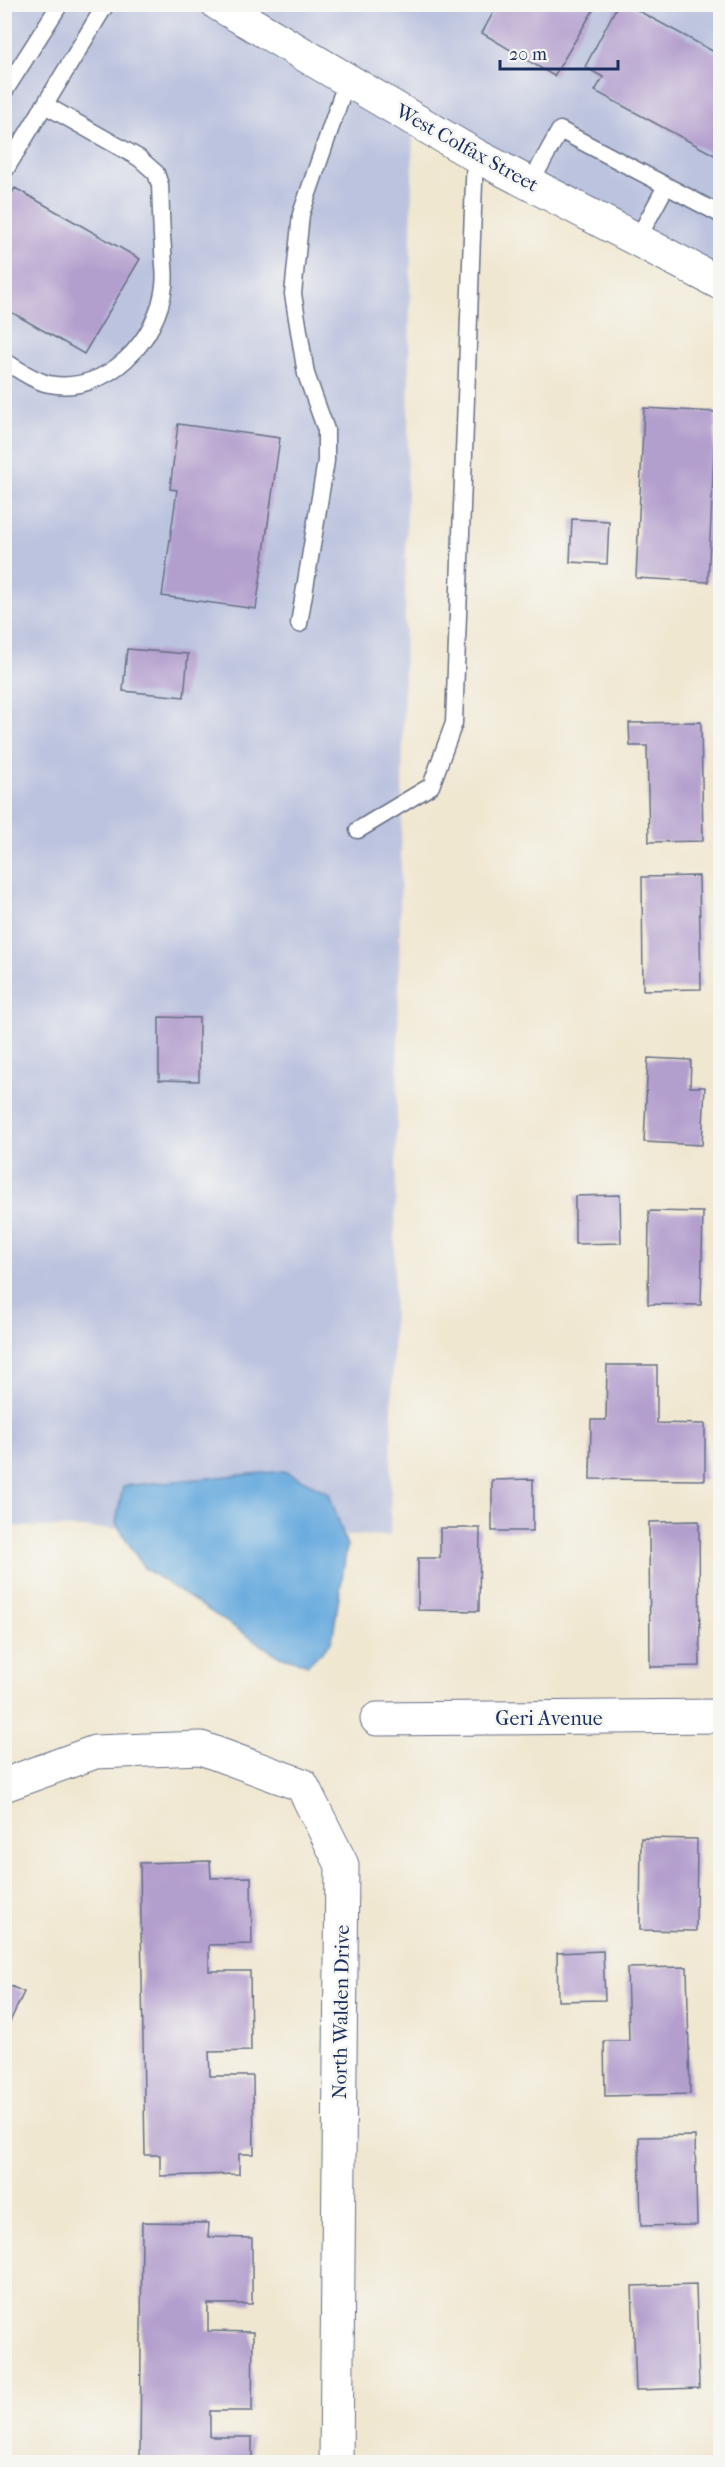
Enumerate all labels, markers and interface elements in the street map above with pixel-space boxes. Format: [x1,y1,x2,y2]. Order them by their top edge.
scale bar [500,33,618,71]
text: 20 m [509,44,547,65]
street label: West Colfax Street [391,99,542,197]
street label: Geri Avenue [495,1707,603,1730]
street label: North Walden Drive [328,1924,354,2099]

